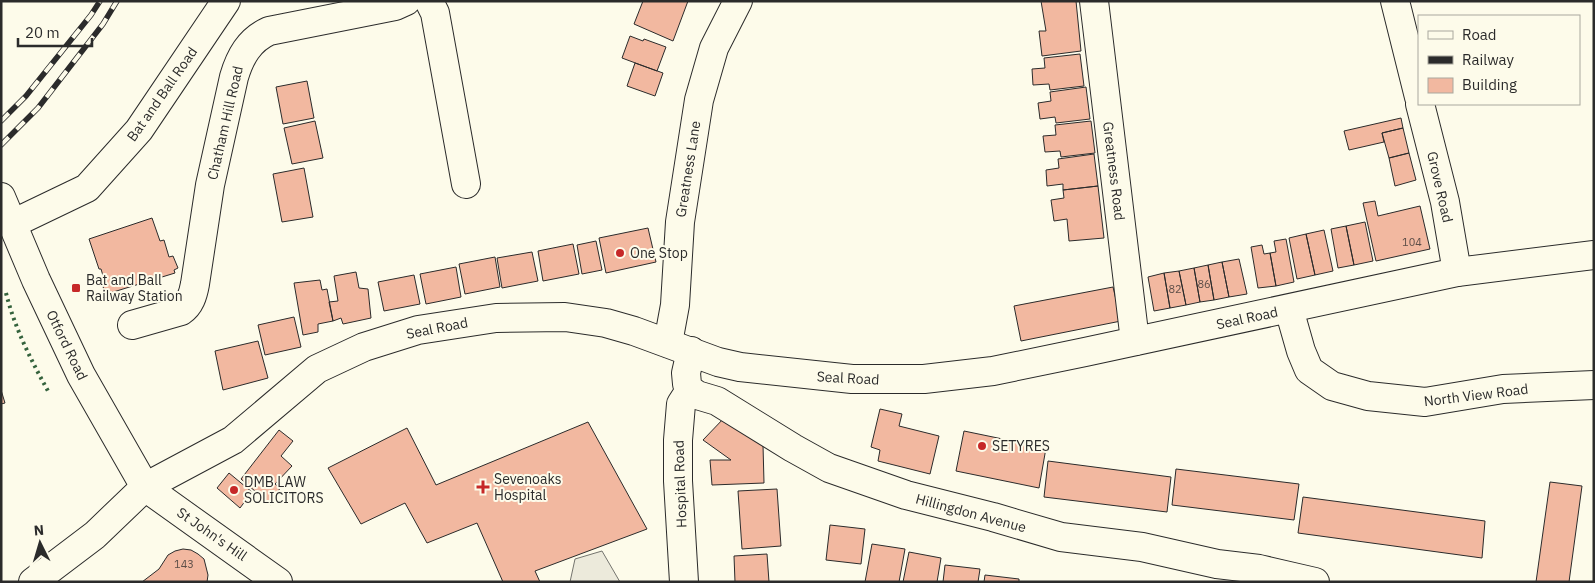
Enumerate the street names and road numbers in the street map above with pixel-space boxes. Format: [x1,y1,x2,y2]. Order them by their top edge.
street label: Bat and Ball Road [123,43,201,145]
street label: Chatham Hill Road [203,64,247,182]
street label: Greatness Lane [671,119,705,219]
street label: Greatness Road [1099,120,1129,222]
street label: Grove Road [1423,150,1457,224]
street label: Seal Road [1215,303,1279,333]
street label: Otford Road [42,307,92,383]
street label: Seal Road [405,313,469,343]
street label: Seal Road [816,367,880,389]
street label: North View Road [1423,380,1529,410]
street label: Hospital Road [669,440,691,528]
street label: Hillingdon Avenue [914,490,1029,536]
street label: St John's Hill [173,503,251,565]

